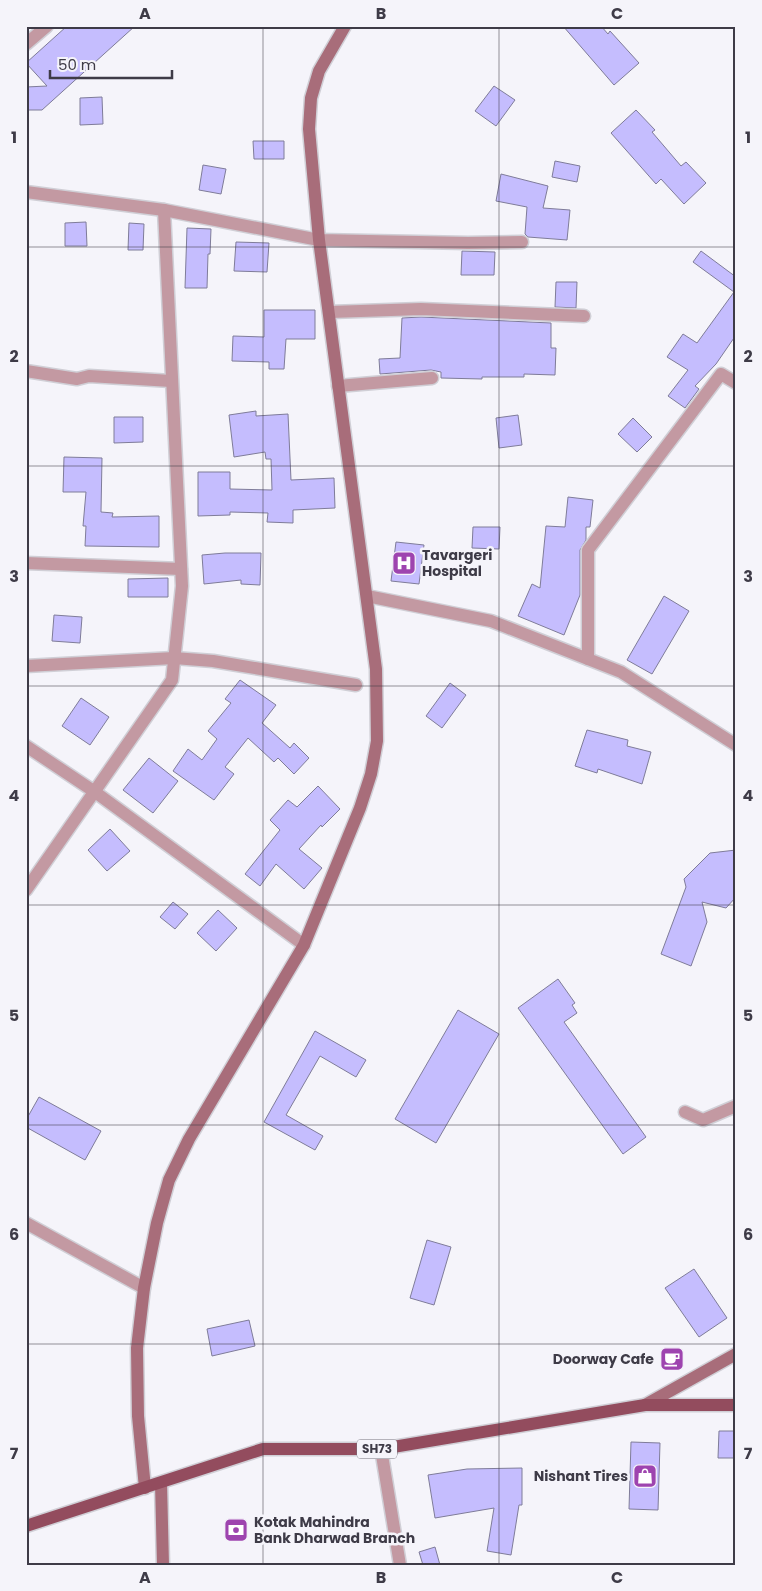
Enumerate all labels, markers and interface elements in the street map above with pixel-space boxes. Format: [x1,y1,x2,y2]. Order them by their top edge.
text: A [139,2,151,25]
text: B [376,2,386,25]
text: C [611,2,623,25]
scale bar [50,48,172,80]
text: 50 m [58,54,96,75]
text: 1 [11,126,17,149]
text: 1 [745,126,751,149]
text: 2 [9,345,19,368]
text: 2 [743,345,753,368]
place label: Tavargeri Hospital [422,545,492,581]
hospital icon: Tavargeri Hospital [391,550,417,576]
text: 3 [9,565,19,588]
text: 3 [743,565,753,588]
text: 4 [9,784,20,807]
text: 4 [743,784,754,807]
text: 5 [9,1004,19,1027]
text: 5 [743,1004,753,1027]
text: 6 [9,1223,19,1246]
text: 6 [743,1223,753,1246]
cafe icon: Doorway Cafe [659,1346,685,1372]
place label: Doorway Cafe [553,1349,654,1369]
road number: SH73 [357,1440,397,1458]
text: 7 [10,1442,19,1465]
text: 7 [744,1442,753,1465]
shop icon: Nishant Tires [632,1463,658,1489]
place label: Nishant Tires [534,1466,628,1486]
place label: Kotak Mahindra Bank Dharwad Branch [254,1512,415,1548]
bank icon: Kotak Mahindra Bank Dharwad Branch [223,1517,249,1543]
text: A [139,1566,151,1589]
text: B [376,1566,386,1589]
text: C [611,1566,623,1589]

